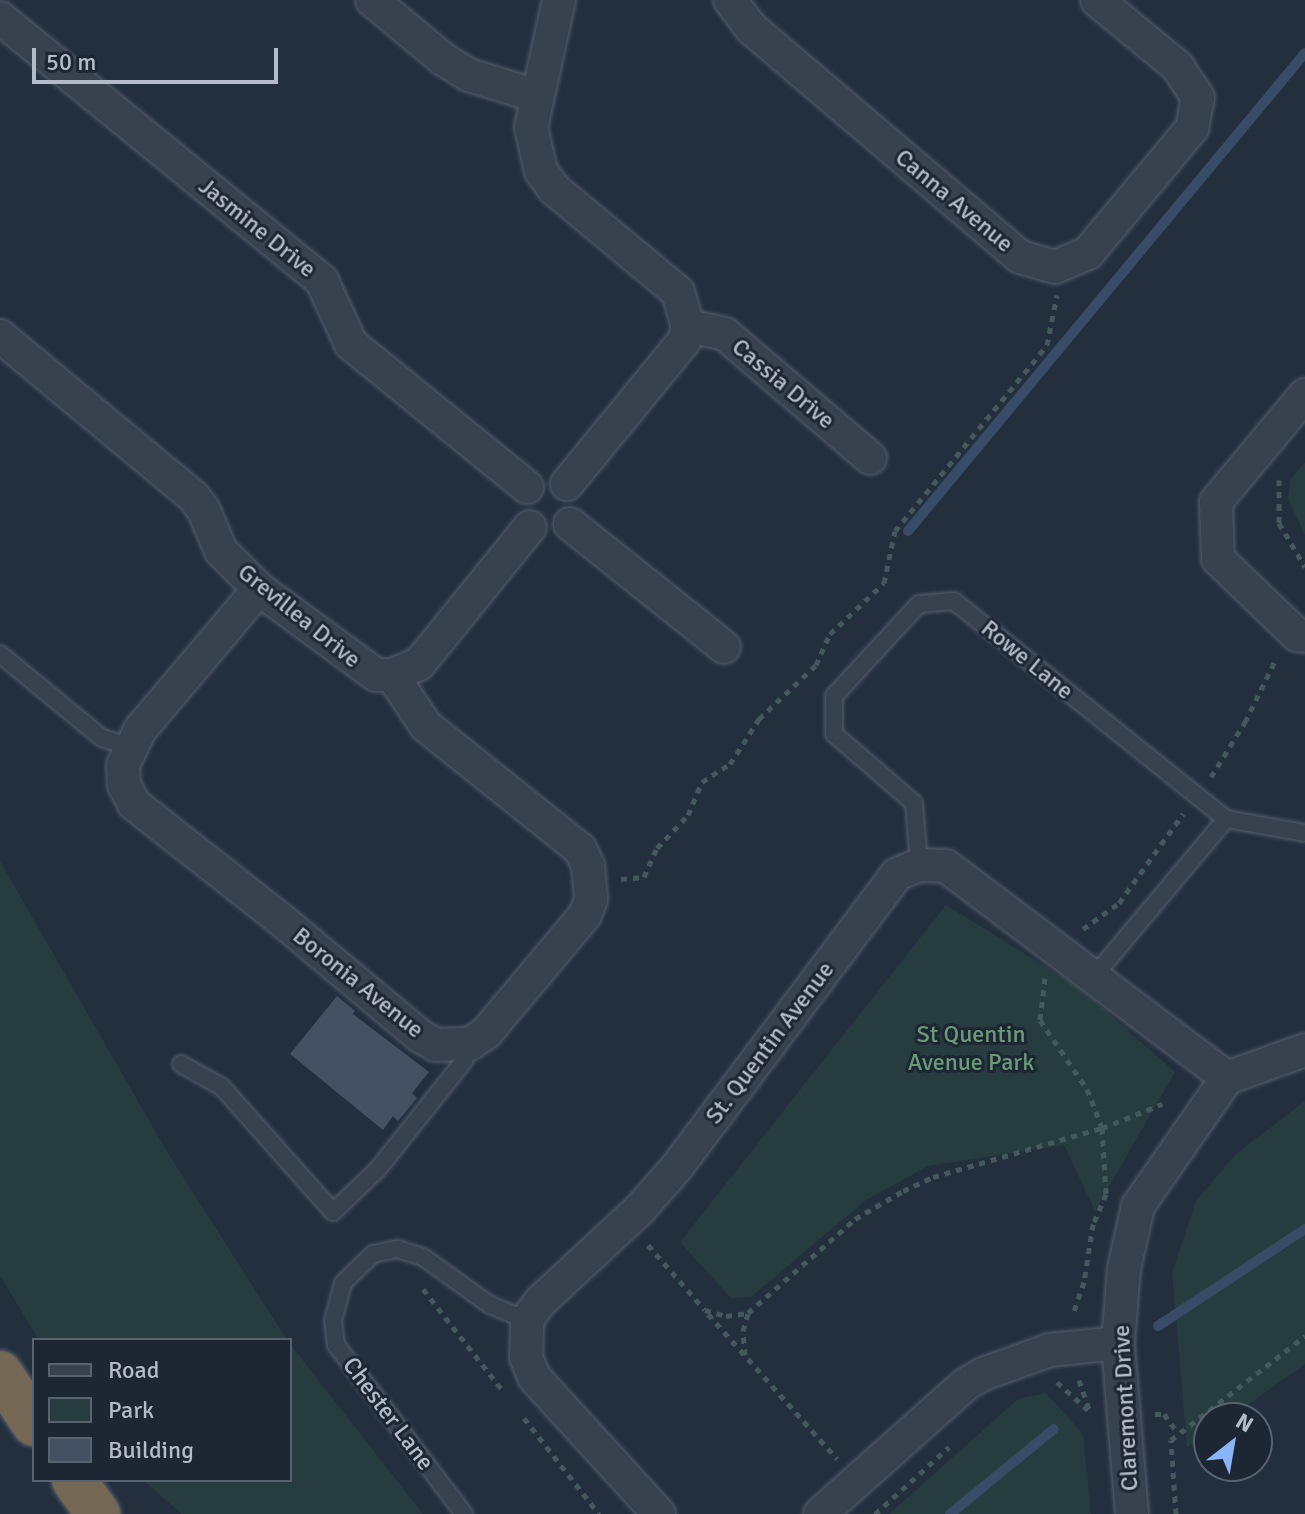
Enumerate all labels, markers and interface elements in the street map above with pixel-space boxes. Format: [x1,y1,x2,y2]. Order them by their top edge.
scale bar [36,32,282,82]
text: 50 m [46,47,96,77]
street label: Canna Avenue [889,143,1019,259]
street label: Jasmine Drive [193,172,321,284]
street label: Cassia Drive [726,333,840,435]
street label: Grevillea Drive [232,558,366,674]
street label: Rowe Lane [975,614,1079,706]
street label: Boronia Avenue [287,921,429,1045]
street label: St. Quentin Avenue [700,956,840,1130]
park label: St Quentin Avenue Park [908,1021,1034,1077]
street label: Claremont Drive [1107,1324,1145,1492]
legend [32,1338,292,1482]
street label: Chester Lane [336,1352,440,1476]
text: Road [108,1355,159,1385]
text: Park [108,1395,154,1425]
north arrow [1193,1402,1273,1482]
text: N [1231,1407,1258,1438]
text: Building [108,1435,194,1465]

